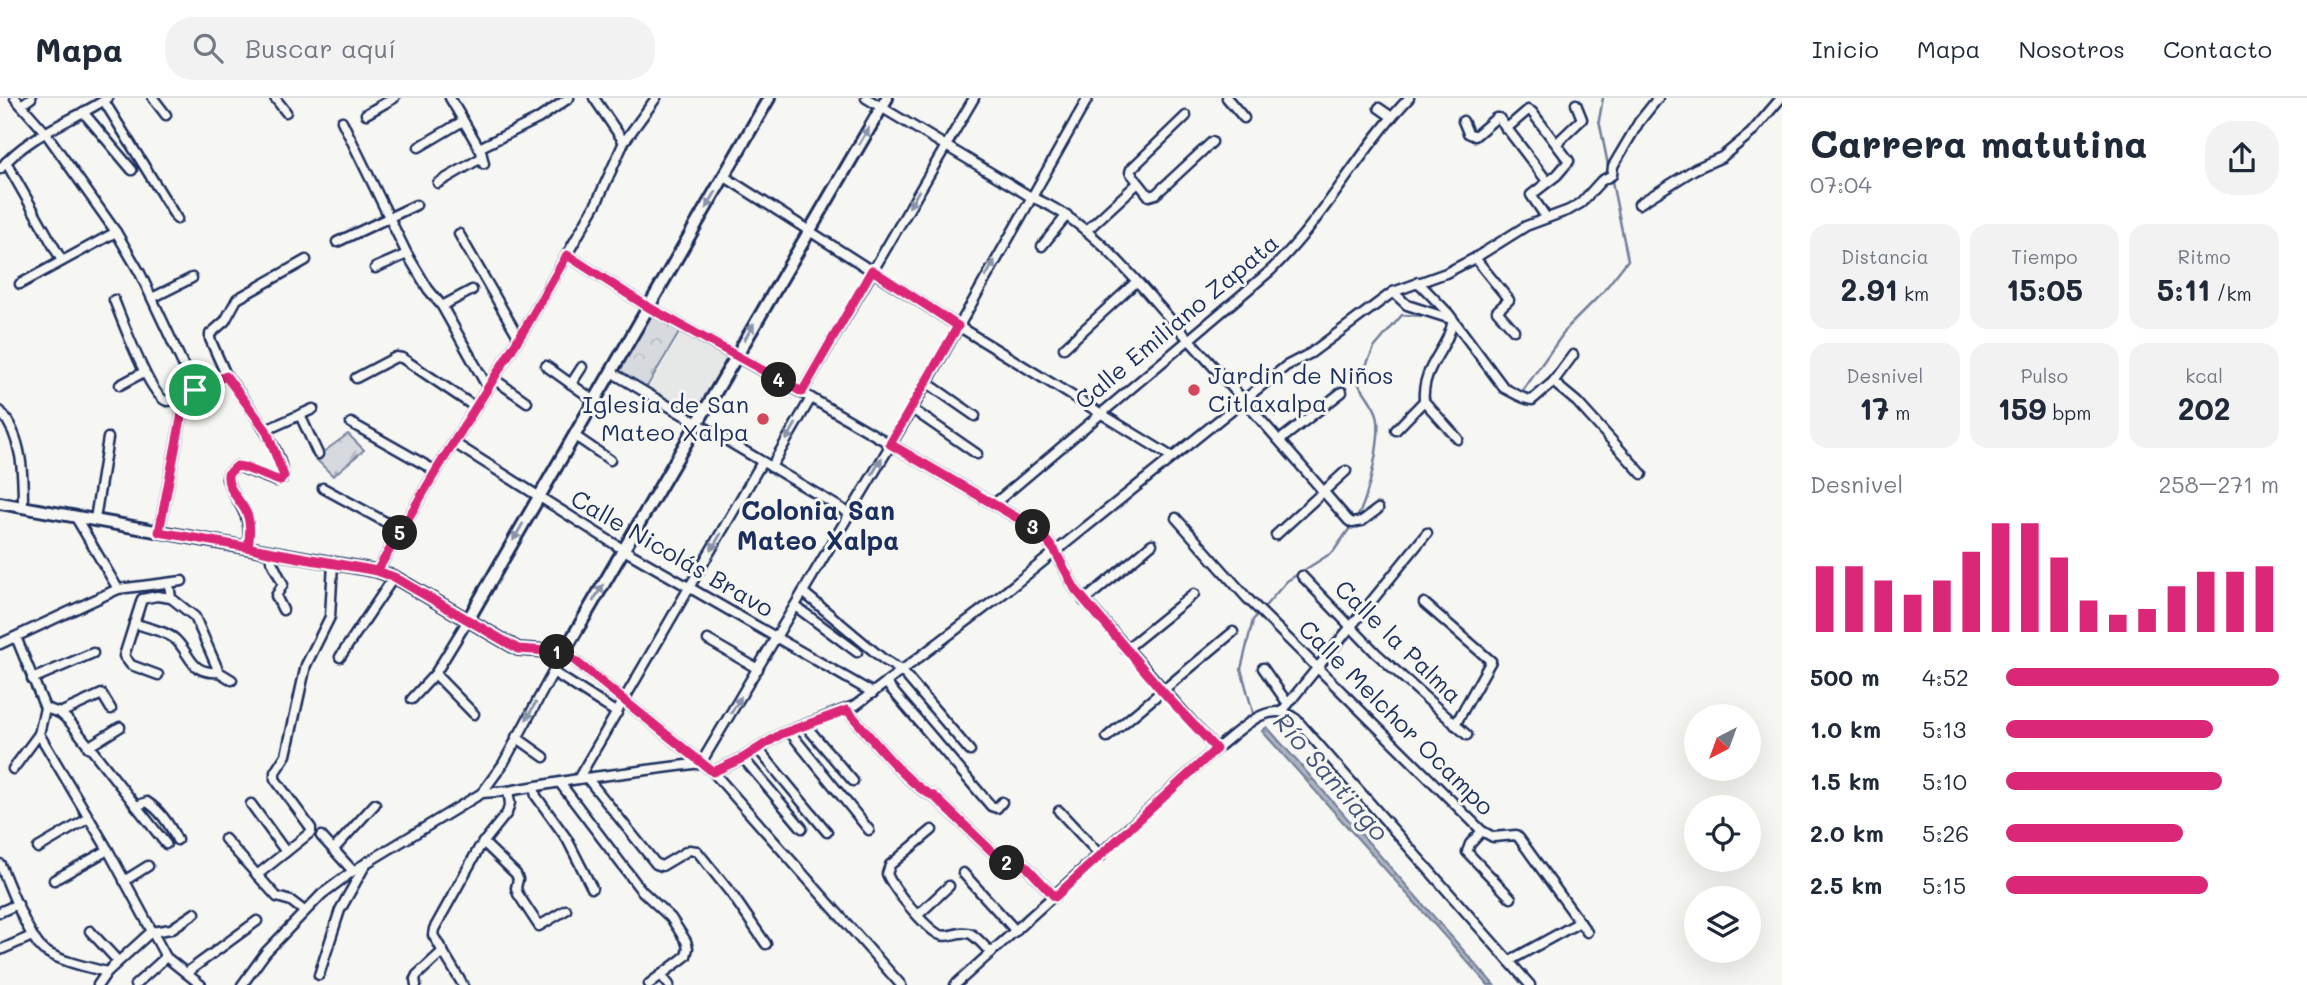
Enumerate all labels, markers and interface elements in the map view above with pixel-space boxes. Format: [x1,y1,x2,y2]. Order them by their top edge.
search box [165,17,655,80]
text: Mapa [35,27,123,70]
icon: search [189,29,227,67]
text: Buscar aquí [245,31,396,65]
text: Inicio [1812,33,1879,64]
text: Mapa [1917,33,1981,64]
text: Nosotros [2019,33,2125,64]
text: Contacto [2163,33,2272,64]
text: Carrera matutina [1810,118,2148,168]
button: share [2205,121,2279,195]
one-way arrow [858,126,870,145]
text: 07:04 [1810,169,1872,199]
one-way arrow [908,189,920,208]
one-way arrow [705,190,717,209]
street label: Calle Emiliano Zapata [1068,226,1284,415]
text: Distancia [1841,244,1929,269]
text: Tiempo [2011,244,2078,269]
text: Ritmo [2178,244,2231,269]
one-way arrow [984,259,996,279]
text: 2.91 [1841,269,1898,309]
text: 15:05 [2006,269,2083,309]
text: 5:11 [2157,269,2210,309]
text: km [1898,281,1929,306]
text: /km [2210,281,2252,306]
one-way arrow [743,323,755,342]
place label: Jardin de Niños Citlaxalpa [1208,359,1394,418]
pin [165,360,225,420]
pin: 4 [762,362,796,398]
text: Desnivel [1846,363,1923,388]
text: Pulso [2021,363,2068,388]
text: kcal [2185,363,2223,388]
text: 4 [772,367,785,392]
icon: arrive [176,371,214,409]
marker: Jardin de Niños Citlaxalpa [1186,382,1202,398]
place label: Iglesia de San Mateo Xalpa [583,388,749,447]
text: 17 [1859,388,1889,428]
text: 159 [1998,388,2046,428]
text: 202 [2178,388,2231,428]
text: m [1889,400,1910,425]
text: bpm [2046,400,2091,425]
marker: Iglesia de San Mateo Xalpa [755,411,771,427]
one-way arrow [785,423,797,442]
one-way arrow [871,457,883,476]
text: Desnivel [1810,469,1903,499]
text: 258–271 m [2158,469,2279,499]
street label: Calle Nicolás Bravo [566,482,780,623]
district label: Colonia San Mateo Xalpa [737,493,899,557]
pin: 3 [1016,510,1050,544]
text: 3 [1027,514,1038,539]
pin: 5 [382,516,418,550]
text: 5 [394,520,405,545]
one-way arrow [512,522,524,542]
one-way arrow [710,533,722,552]
street label: Calle la Palma [1329,572,1469,709]
one-way arrow [592,583,604,602]
street label: Calle Melchor Ocampo [1293,612,1502,821]
pin: 1 [540,634,574,670]
text: 1 [552,639,561,664]
text: 500 m [1810,662,1880,692]
text: 4:52 [1922,662,1969,692]
one-way arrow [730,695,743,714]
one-way arrow [525,702,537,721]
north arrow [1684,704,1760,780]
map controls [1684,704,1761,963]
water label: Río Santiago [1266,705,1397,848]
text: 1.0 km [1810,714,1881,744]
text: 5:13 [1922,714,1966,744]
text: 1.5 km [1810,766,1880,796]
text: 5:10 [1922,766,1967,796]
button: locate [1684,795,1761,872]
text: 2.0 km [1810,818,1884,848]
text: 5:26 [1922,818,1969,848]
pin: 2 [990,846,1024,880]
text: 2 [1001,850,1012,875]
text: 2.5 km [1810,870,1882,900]
text: 5:15 [1922,870,1966,900]
button: layers [1684,886,1761,963]

